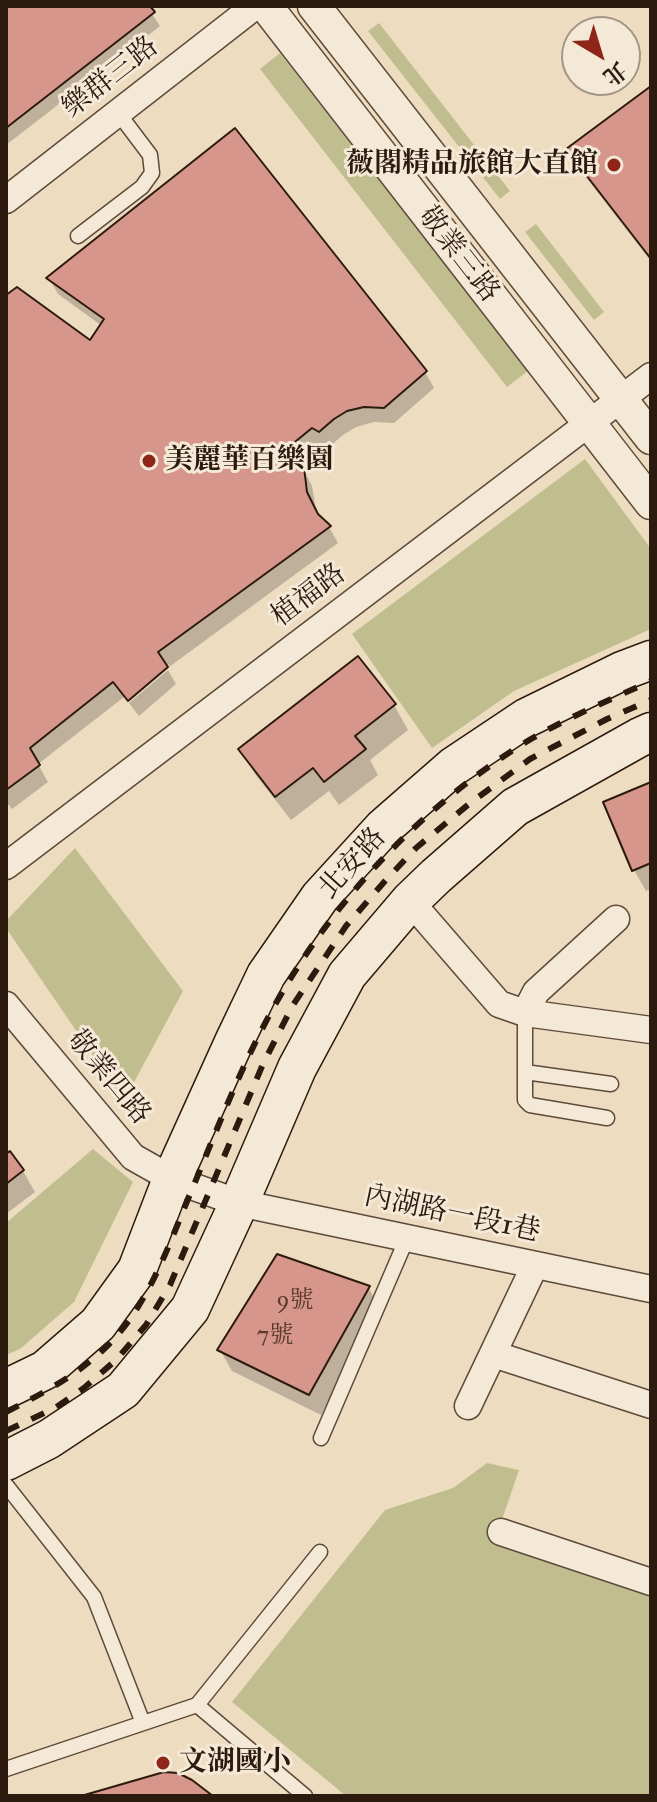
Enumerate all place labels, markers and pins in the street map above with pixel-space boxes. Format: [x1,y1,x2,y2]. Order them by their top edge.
place label: 薇閣精品旅館大直館 [346,148,598,182]
marker: 薇閣精品旅館大直館 [605,156,623,174]
place label: 美麗華百樂園 [165,444,333,478]
marker: 美麗華百樂園 [140,452,158,470]
place label: 文湖國小 [179,1746,291,1780]
marker: 文湖國小 [154,1754,172,1772]

